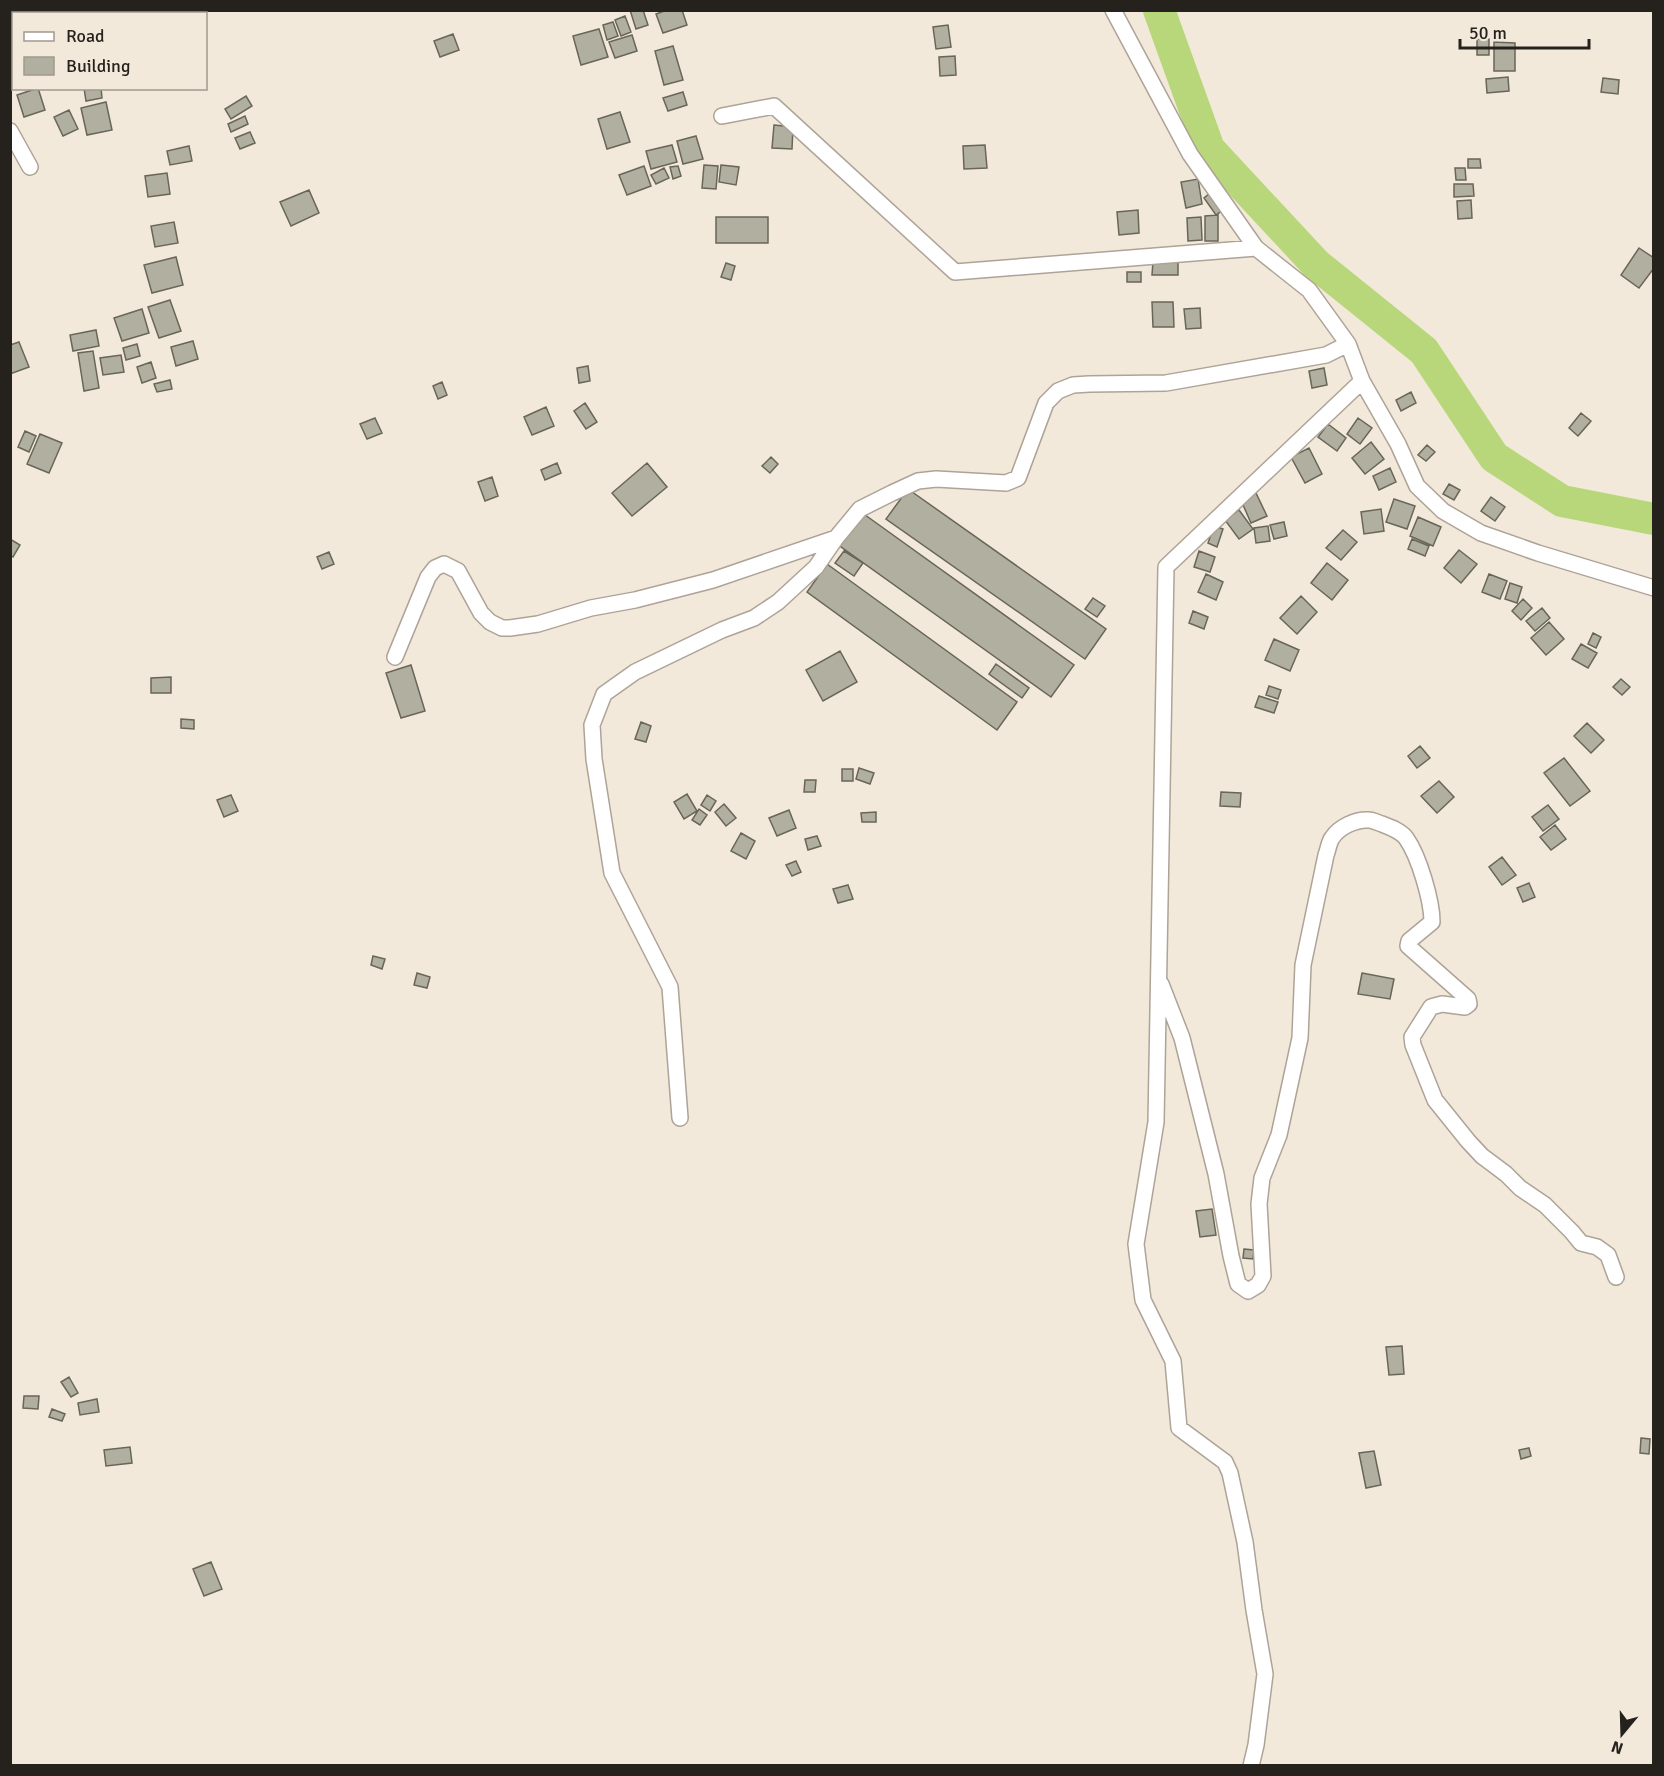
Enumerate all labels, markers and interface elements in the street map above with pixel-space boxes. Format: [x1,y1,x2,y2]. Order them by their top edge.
legend [12,12,207,90]
scale bar [1460,12,1589,50]
text: 50 m [1469,22,1507,44]
text: Road [66,25,105,47]
text: Building [66,55,130,77]
north arrow [1592,1704,1652,1764]
text: N [1609,1736,1626,1759]

